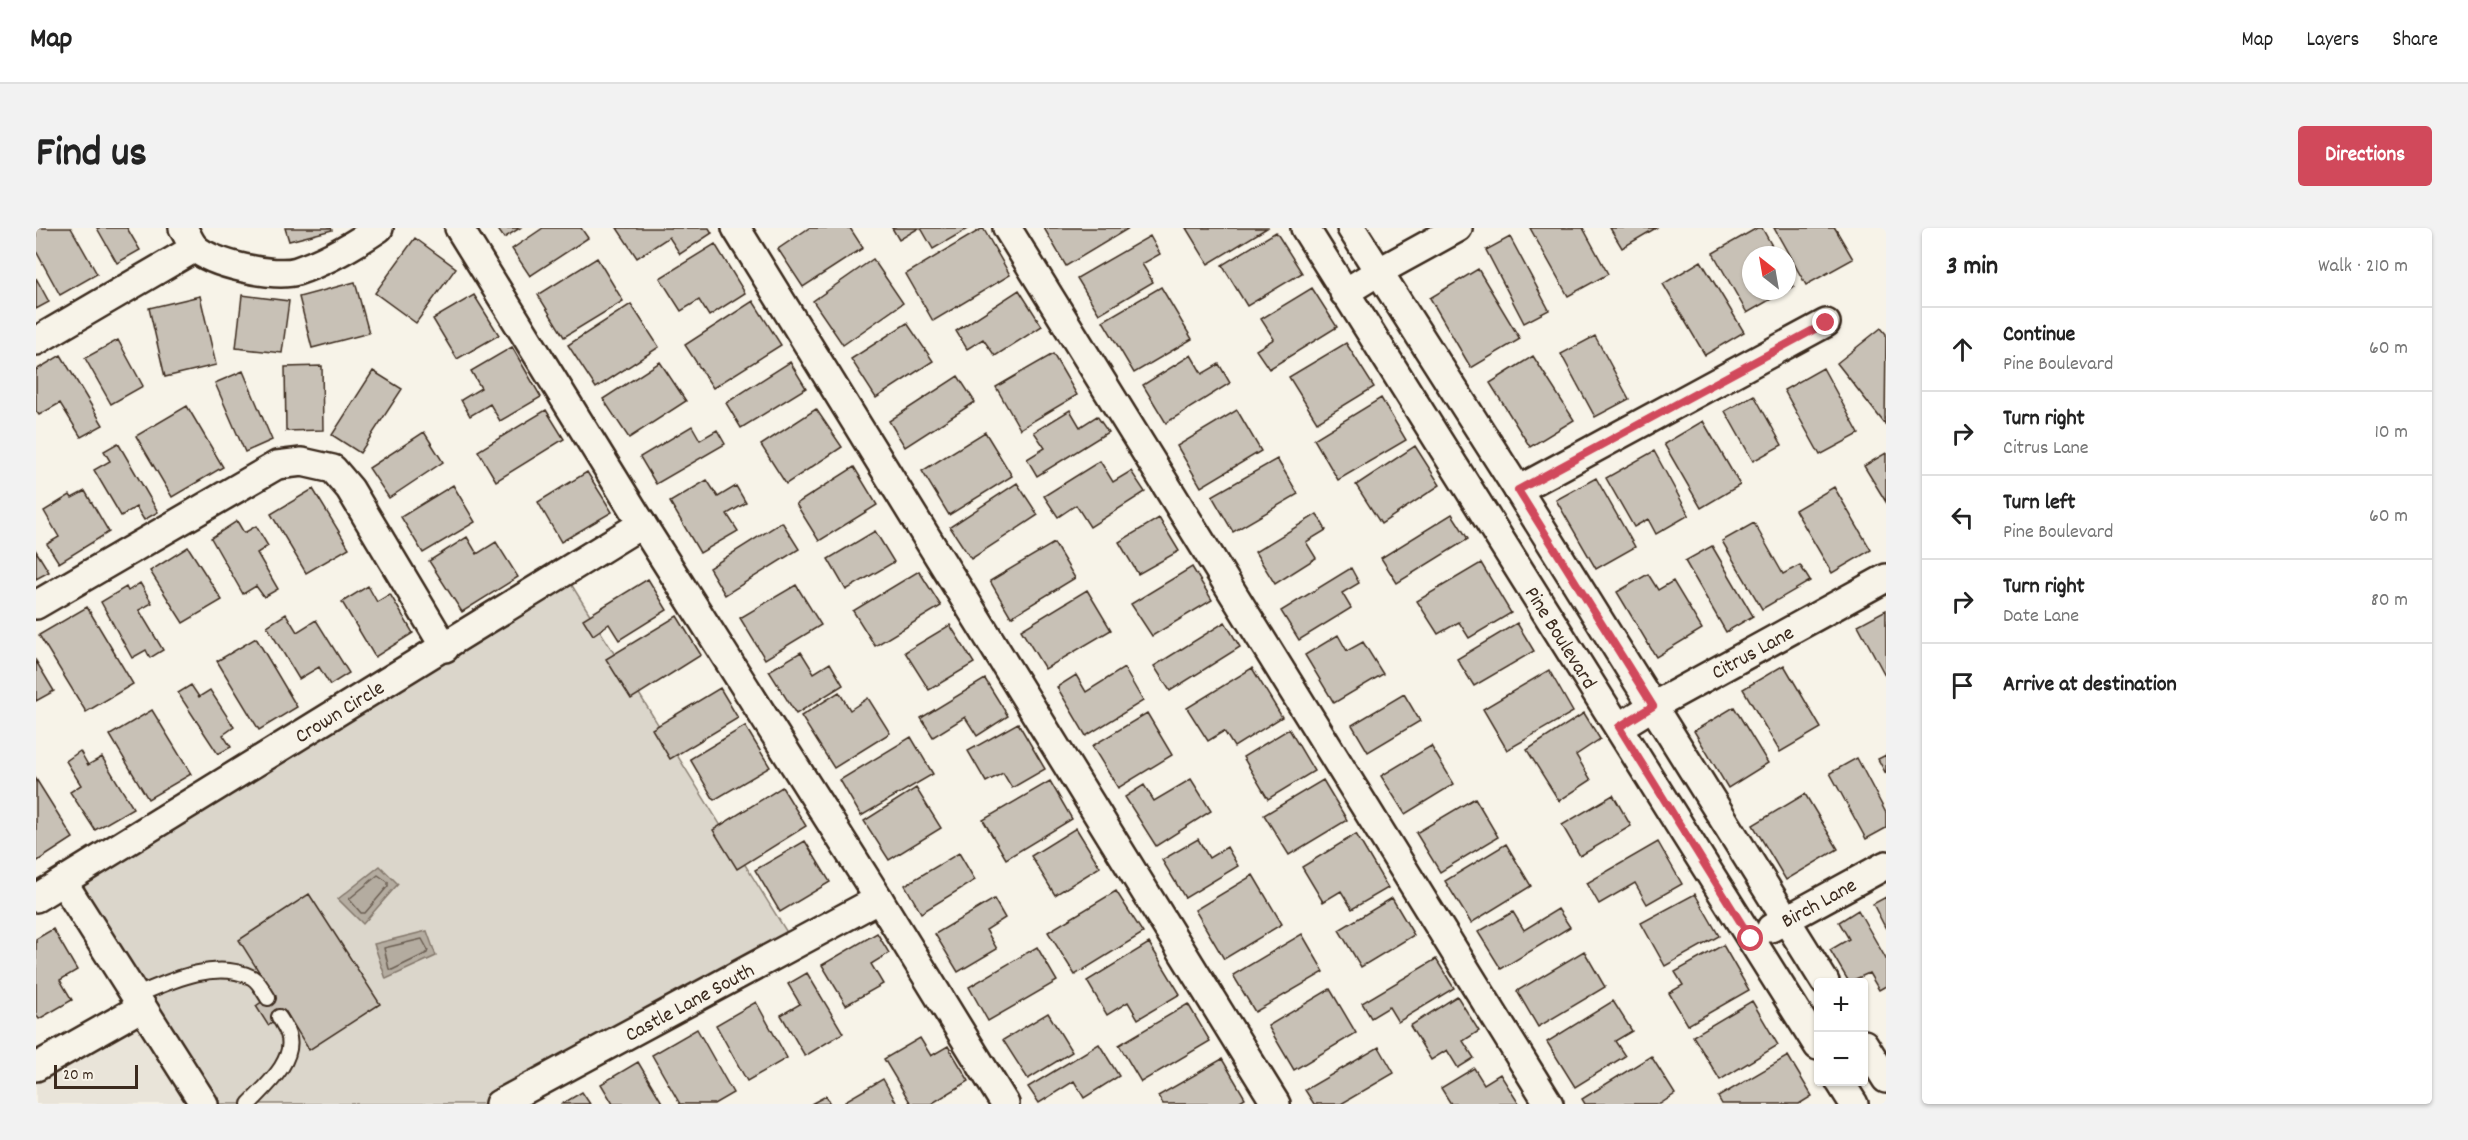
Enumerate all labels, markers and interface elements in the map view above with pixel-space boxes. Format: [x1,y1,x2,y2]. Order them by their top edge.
text: Map [30,21,72,61]
text: Map [2242,26,2273,56]
text: Layers [2306,26,2359,56]
text: Share [2392,26,2438,56]
text: Find us [36,126,147,186]
button: Directions [2298,126,2432,186]
north arrow [1742,246,1796,300]
text: 3 min [1946,249,1998,286]
text: Walk · 210 m [2318,253,2408,281]
route end [1812,309,1838,335]
text: Continue [2003,320,2075,351]
icon: ahead [1946,333,1979,366]
text: 60 m [2369,335,2408,363]
text: Pine Boulevard [2003,351,2113,379]
text: Turn right [2003,404,2085,435]
icon: right [1946,417,1979,450]
text: 10 m [2374,419,2408,447]
text: Citrus Lane [2003,435,2089,463]
text: Turn left [2003,488,2075,519]
icon: left [1946,501,1979,534]
text: 60 m [2369,503,2408,531]
text: Pine Boulevard [2003,519,2113,547]
text: Turn right [2003,572,2085,603]
street label: Pine Boulevard [1516,582,1603,696]
icon: right [1946,585,1979,618]
text: 80 m [2371,587,2408,615]
text: Date Lane [2003,603,2079,631]
street label: Citrus Lane [1707,619,1800,689]
icon: arrive [1946,669,1979,702]
text: Arrive at destination [2003,670,2177,701]
street label: Crown Circle [290,674,391,753]
street label: Birch Lane [1777,872,1863,938]
route start [1737,925,1763,951]
street label: Castle Lane South [620,957,761,1051]
map controls [1814,978,1868,1086]
button: + [1814,978,1868,1032]
button: − [1814,1032,1868,1086]
scale bar [54,1062,138,1090]
text: 20 m [63,1064,93,1087]

